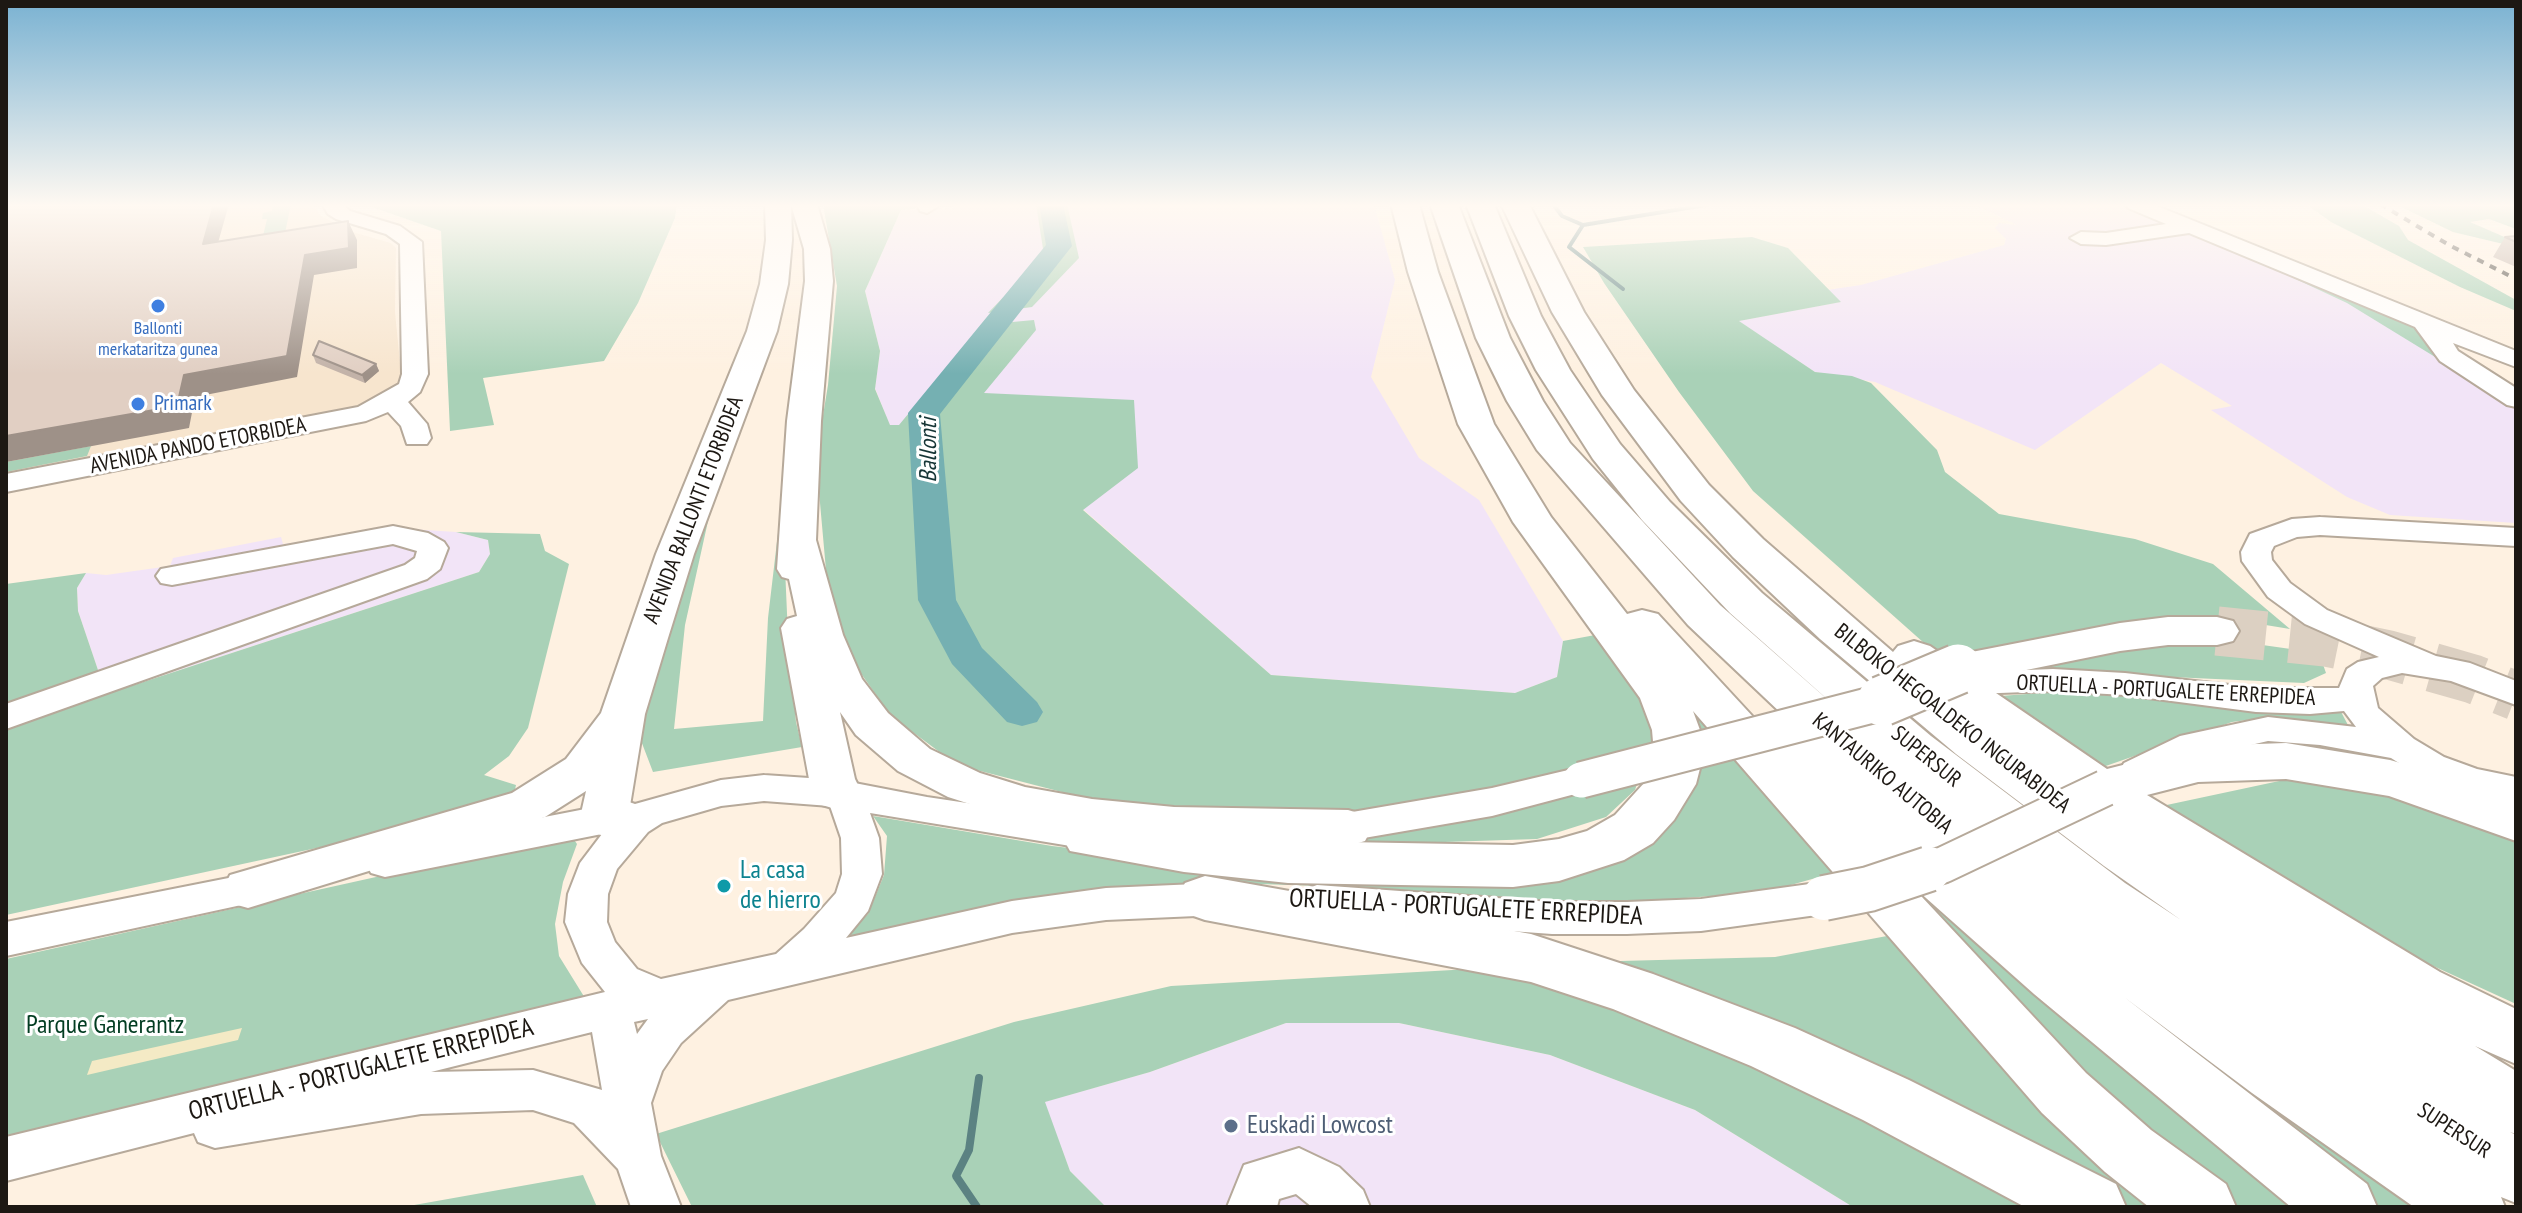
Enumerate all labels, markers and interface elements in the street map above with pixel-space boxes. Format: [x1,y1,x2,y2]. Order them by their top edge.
marker: Ballonti merkataritza gunea [149,297,167,315]
place label: Ballonti merkataritza gunea [98,318,218,360]
place label: Primark [154,391,212,417]
street label: AVENIDA BALLONTI ETORBIDEA [638,393,750,627]
marker: Primark [129,395,147,413]
street label: AVENIDA PANDO ETORBIDEA [88,412,308,480]
water label: Ballonti [915,418,943,482]
street label: BILBOKO HEGOALDEKO INGURABIDEA [1829,619,2075,819]
street label: ORTUELLA - PORTUGALETE ERREPIDEA [2016,670,2316,712]
street label: KANTAURIKO AUTOBIA [1807,708,1957,840]
street label: SUPERSUR [1886,721,1966,793]
place label: La casa de hierro [740,855,821,916]
marker: La casa de hierro [715,877,733,895]
street label: ORTUELLA - PORTUGALETE ERREPIDEA [1288,883,1644,933]
park label: Parque Ganerantz [26,1010,184,1042]
street label: ORTUELLA - PORTUGALETE ERREPIDEA [185,1012,537,1128]
street label: SUPERSUR [2412,1098,2496,1164]
place label: Euskadi Lowcost [1247,1110,1393,1142]
marker: Euskadi Lowcost [1222,1117,1240,1135]

